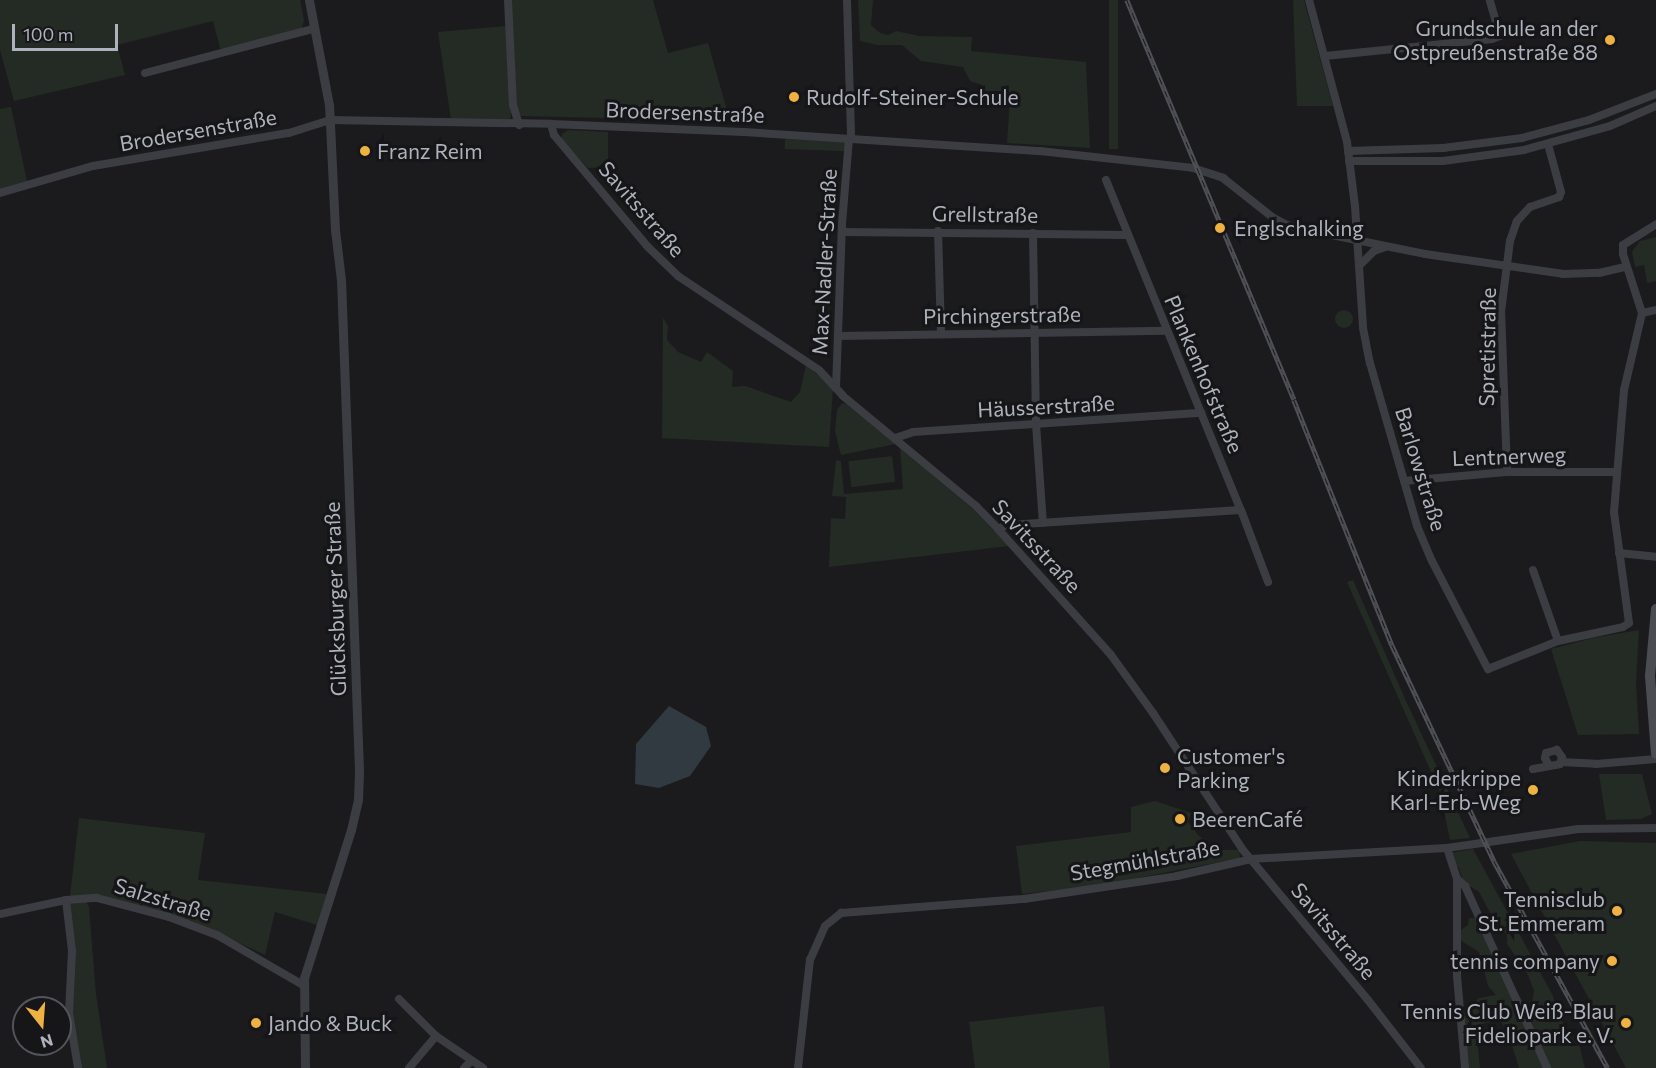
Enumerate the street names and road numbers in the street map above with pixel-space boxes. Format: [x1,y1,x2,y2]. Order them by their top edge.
street label: Brodersenstraße [605,97,765,127]
street label: Brodersenstraße [117,104,279,156]
street label: Savitsstraße [594,156,690,262]
street label: Max-Nadler-Straße [807,168,841,356]
street label: Grellstraße [932,200,1038,228]
street label: Spretistraße [1473,287,1501,407]
street label: Plankenhofstraße [1159,291,1249,457]
street label: Pirchingerstraße [923,301,1081,329]
street label: Häusserstraße [977,390,1115,422]
street label: Barlowstraße [1390,404,1452,534]
street label: Lentnerweg [1452,441,1566,471]
street label: Savitsstraße [987,494,1087,598]
street label: Glücksburger Straße [319,501,351,697]
street label: Stegmühlstraße [1068,834,1222,886]
street label: Salzstraße [111,872,215,926]
street label: Savitsstraße [1286,878,1382,984]

